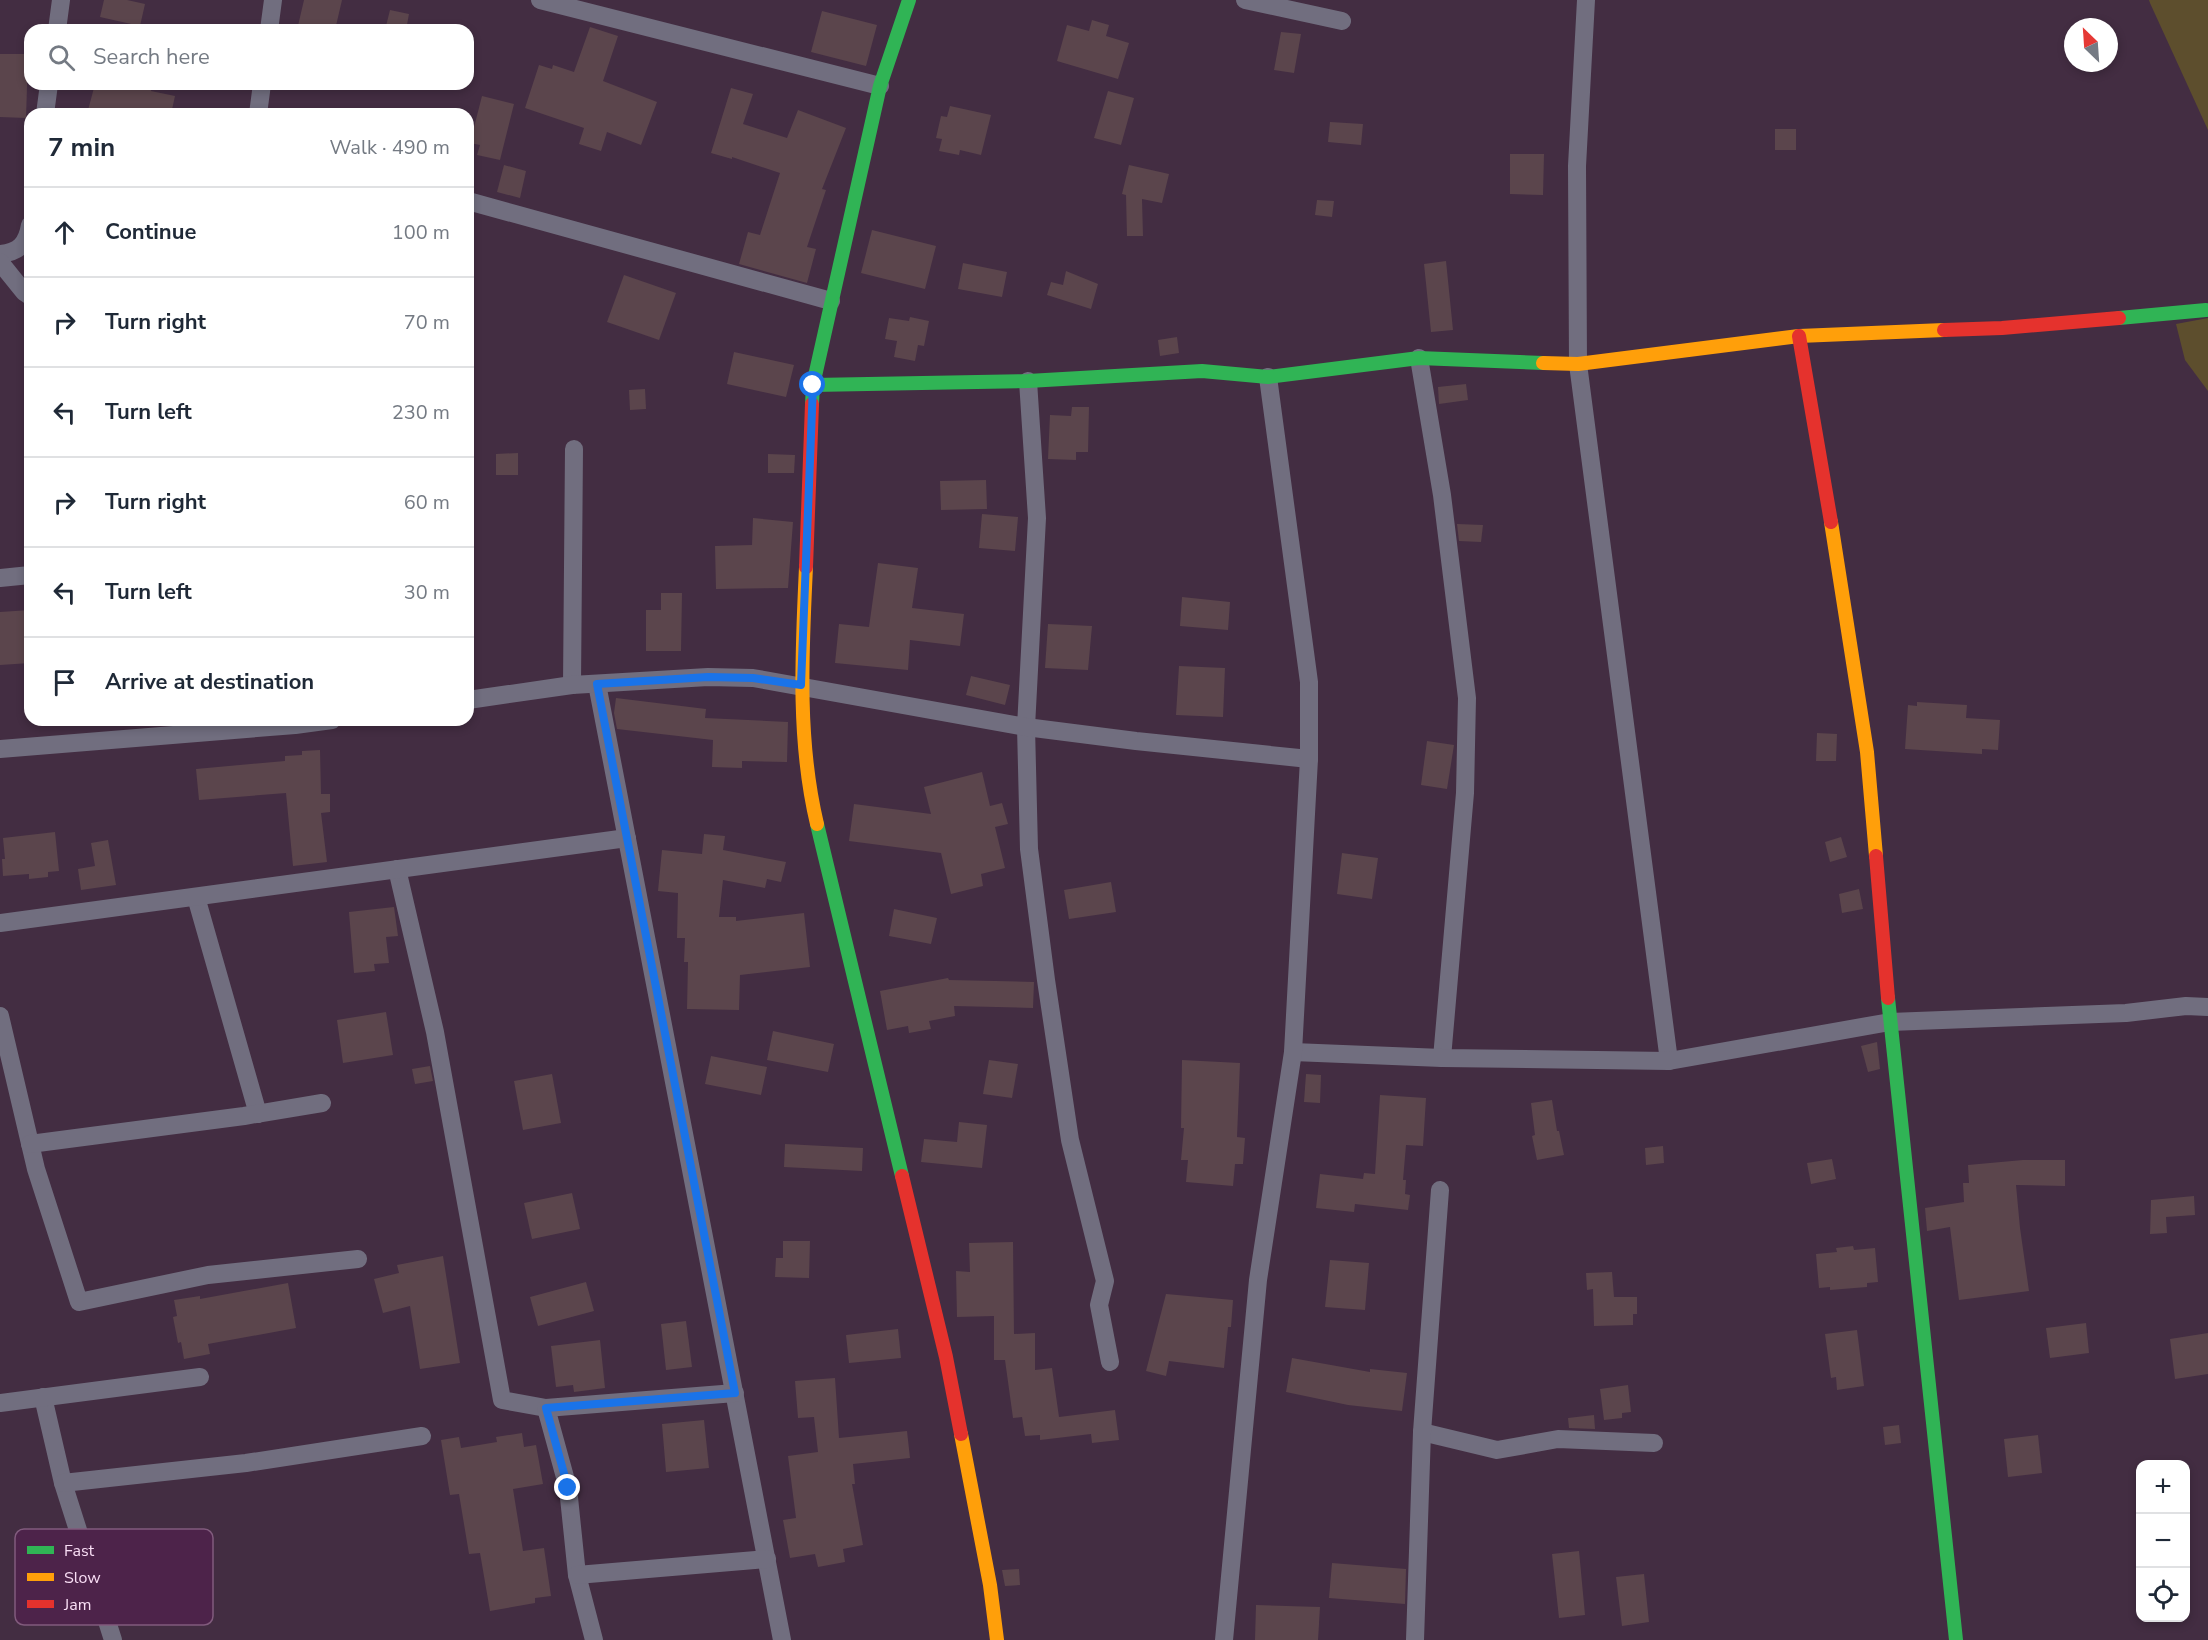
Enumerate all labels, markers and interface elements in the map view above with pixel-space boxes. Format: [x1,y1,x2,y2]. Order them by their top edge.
north arrow [2064,18,2118,72]
search box [24,24,474,90]
icon: search [45,41,78,74]
text: Search here [93,42,210,72]
text: 7 min [48,130,115,165]
text: Walk · 490 m [330,134,450,161]
icon: ahead [48,216,81,249]
text: Continue [105,217,196,247]
text: 100 m [392,219,450,246]
icon: right [48,306,81,339]
text: Turn right [105,307,206,337]
text: 70 m [404,309,450,336]
route start [799,371,825,397]
icon: left [48,396,81,429]
text: Turn left [105,397,192,427]
text: 230 m [392,399,450,426]
icon: right [48,486,81,519]
text: Turn right [105,487,206,517]
text: 60 m [404,489,450,516]
icon: left [48,576,81,609]
text: Turn left [105,577,192,607]
text: 30 m [404,579,450,606]
icon: arrive [48,666,81,699]
text: Arrive at destination [105,667,314,697]
map controls [2136,1460,2190,1622]
button: + [2136,1460,2190,1514]
route end [554,1474,580,1500]
button: − [2136,1514,2190,1568]
legend [15,1529,213,1625]
text: Fast [64,1540,95,1562]
text: Slow [64,1567,101,1589]
button: locate [2136,1568,2190,1622]
text: Jam [63,1594,91,1616]

